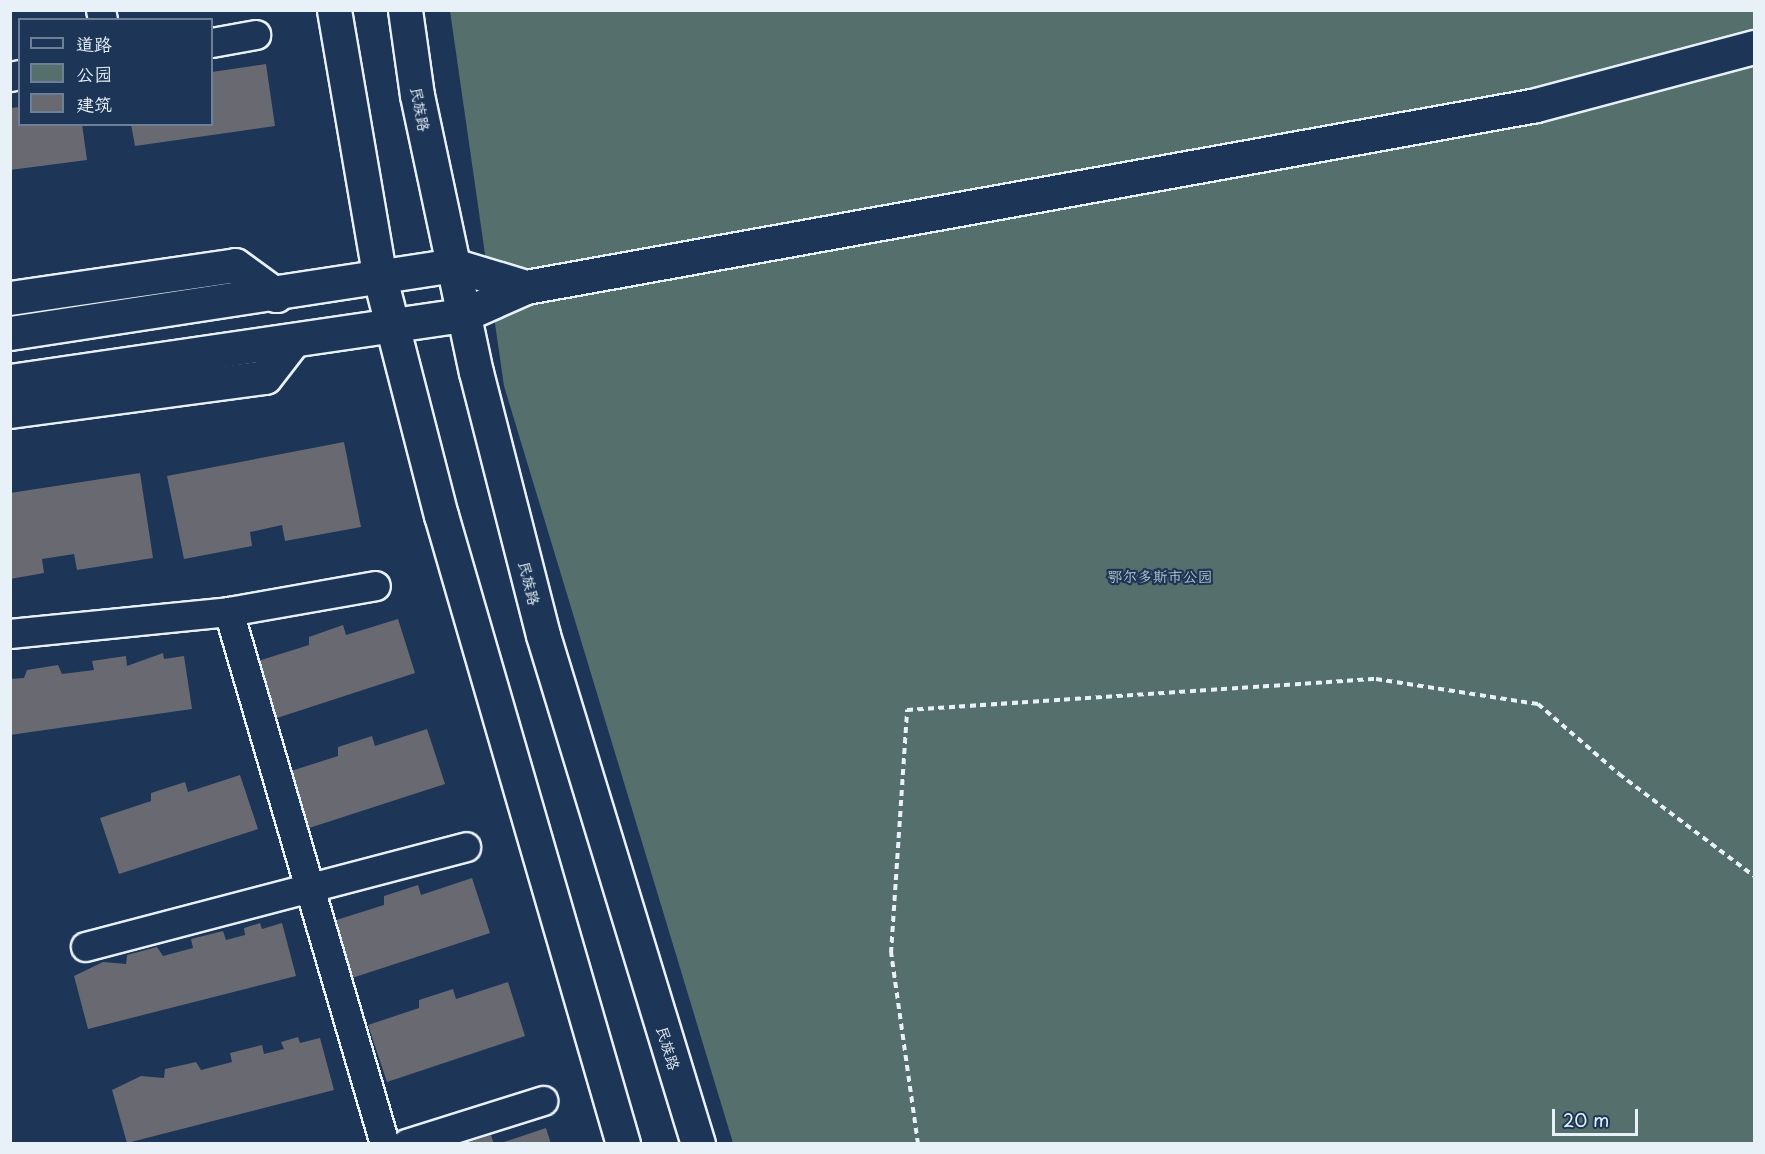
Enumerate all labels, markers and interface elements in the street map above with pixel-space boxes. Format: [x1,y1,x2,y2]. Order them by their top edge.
legend [18,18,213,126]
text: 道路 [76,30,112,57]
text: 公园 [76,60,112,87]
street label: 民族路 [408,85,434,133]
text: 建筑 [76,90,112,117]
street label: 民族路 [516,559,544,607]
park label: 鄂尔多斯市公园 [1108,567,1212,585]
street label: 民族路 [654,1024,684,1072]
scale bar [1555,1097,1640,1135]
text: 20 m [1563,1106,1609,1133]

